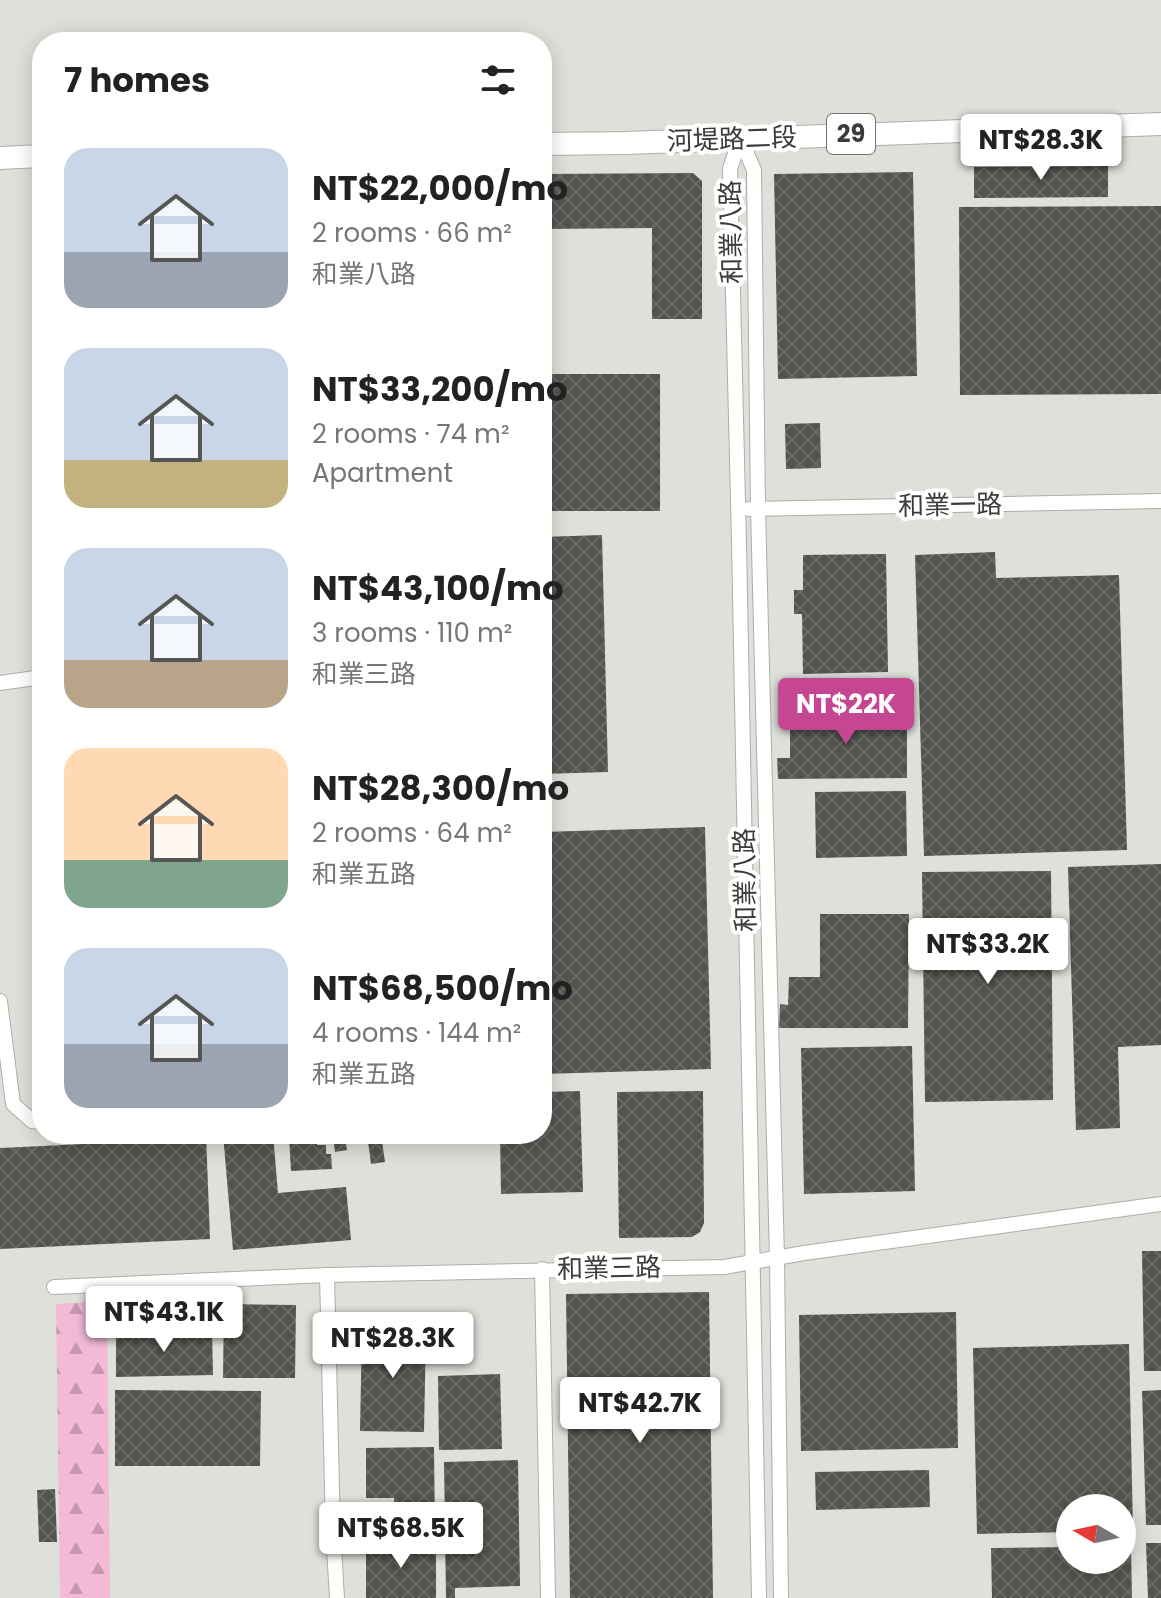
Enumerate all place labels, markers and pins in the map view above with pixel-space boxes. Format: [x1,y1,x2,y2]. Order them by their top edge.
pin: NT$28.3K [958,114,1124,182]
pin: NT$22K [781,678,911,746]
pin: NT$33.2K [905,918,1071,986]
pin: NT$43.1K [81,1286,247,1354]
pin: NT$28.3K [310,1312,476,1380]
pin: NT$42.7K [557,1377,723,1445]
pin: NT$68.5K [318,1502,484,1570]

